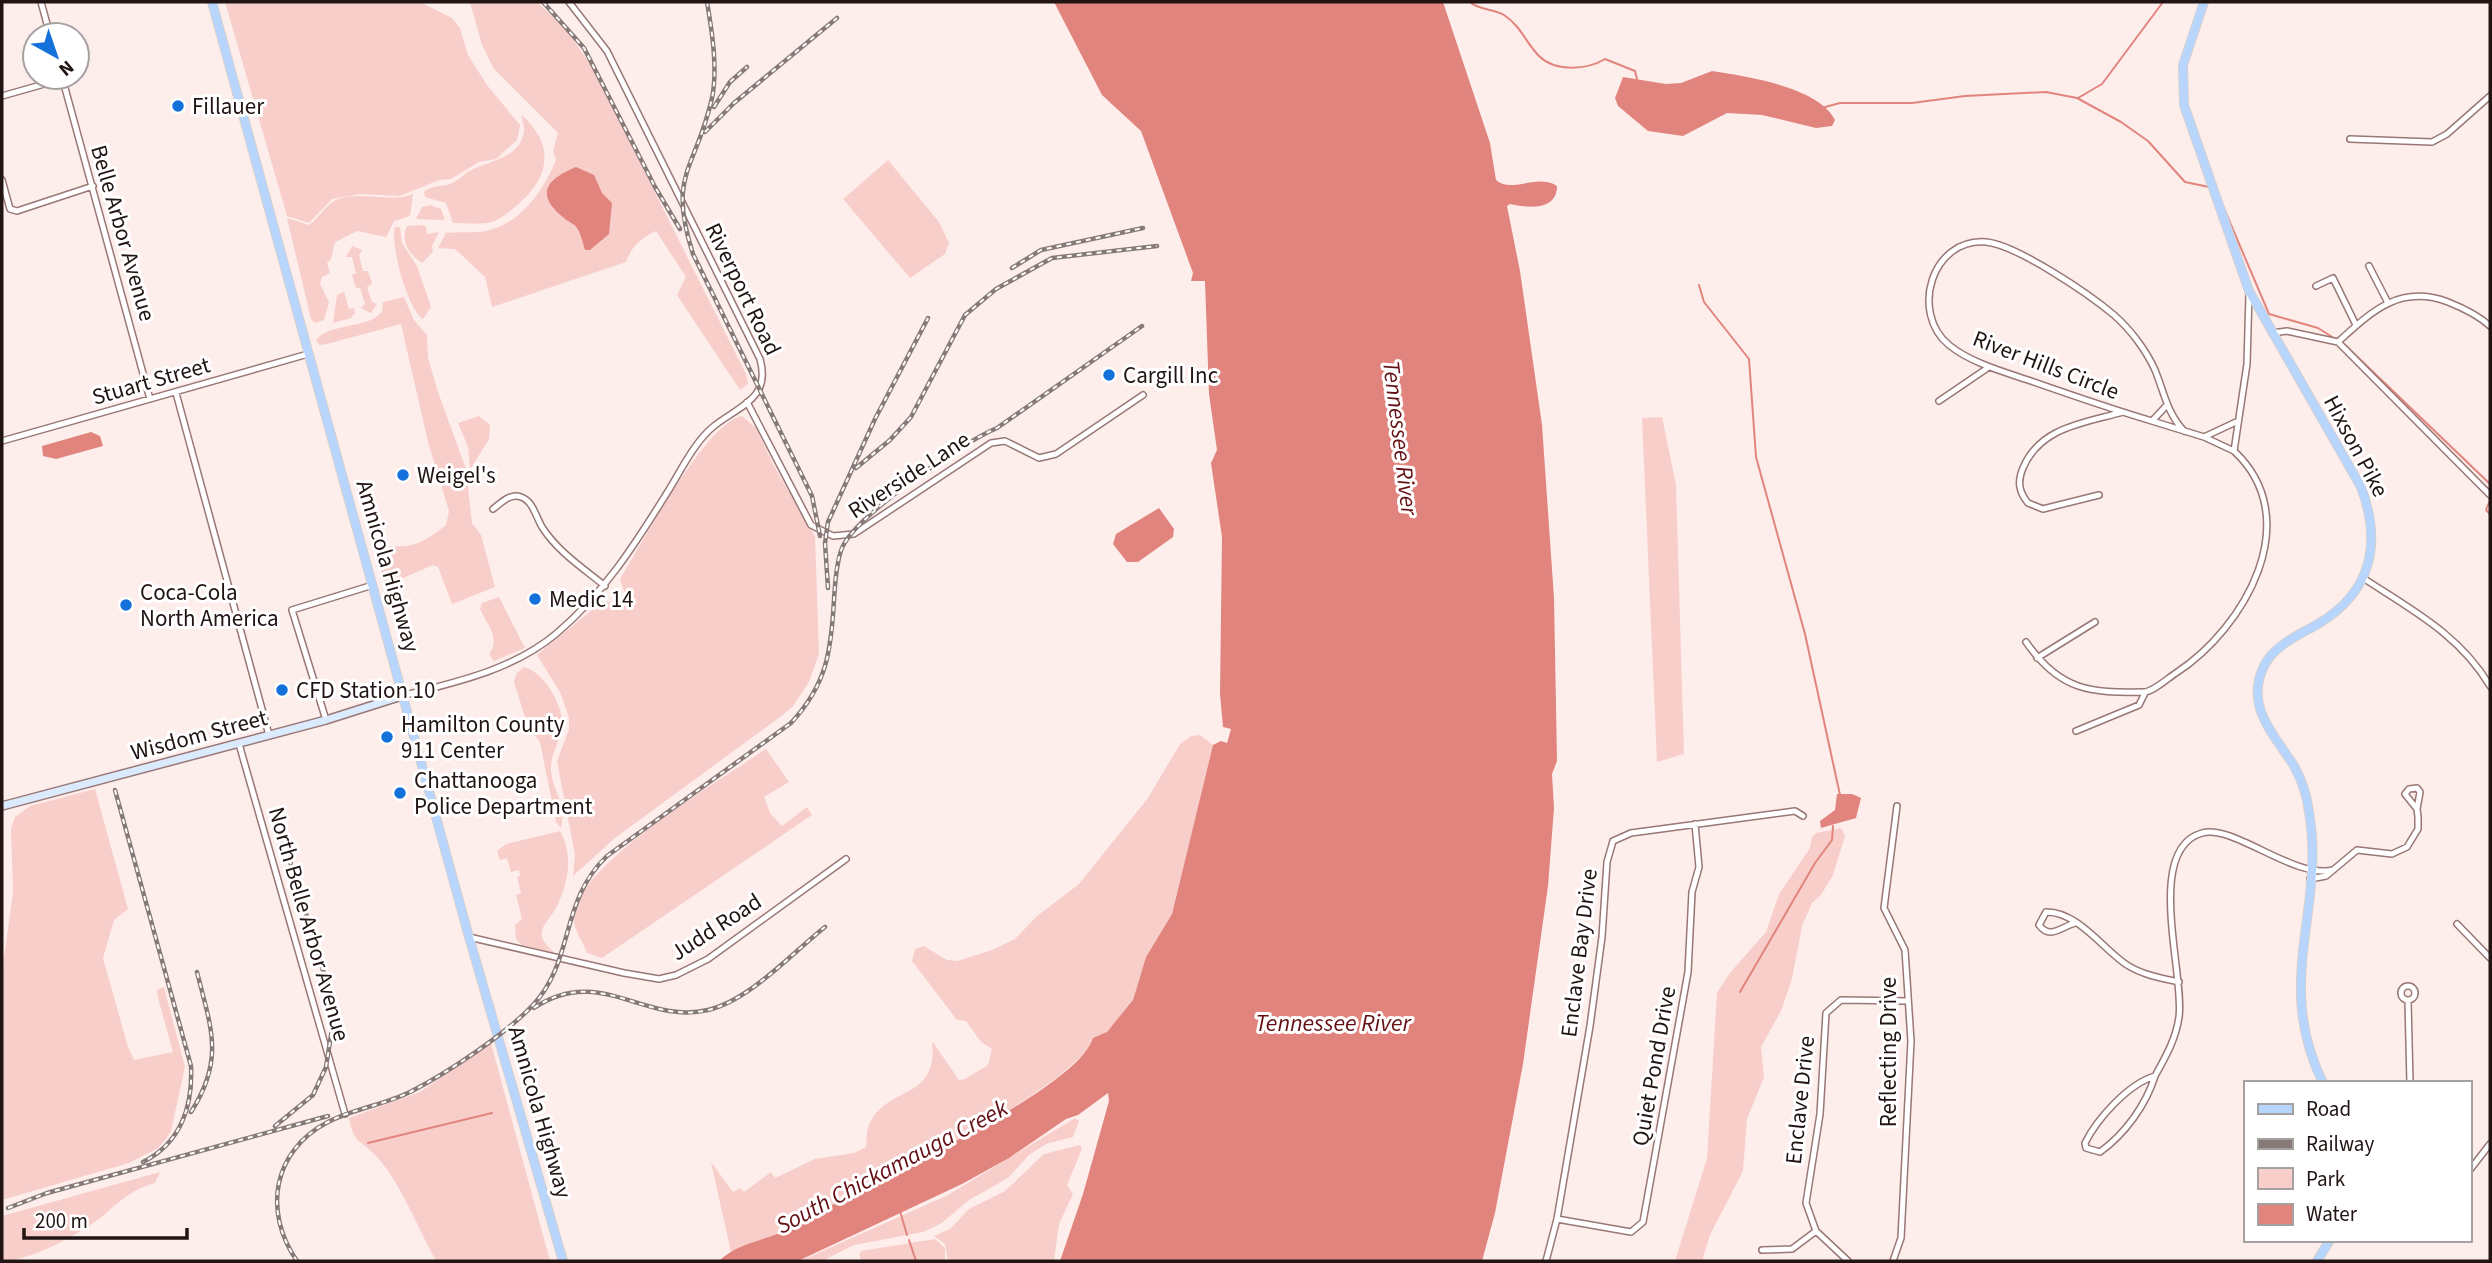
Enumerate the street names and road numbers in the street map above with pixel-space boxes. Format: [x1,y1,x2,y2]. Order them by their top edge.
street label: Belle Arbor Avenue [82,141,164,325]
street label: Riverport Road [697,217,789,361]
street label: River Hills Circle [1968,322,2124,408]
street label: Stuart Street [88,348,214,414]
street label: Hixson Pike [2315,389,2397,503]
street label: Riverside Lane [841,423,977,527]
street label: Amnicola Highway [348,476,428,656]
street label: Wisdom Street [127,701,271,769]
street label: North Belle Arbor Avenue [260,803,358,1045]
street label: Enclave Bay Drive [1552,867,1606,1039]
street label: Judd Road [664,885,768,969]
street label: Reflecting Drive [1872,977,1905,1127]
street label: Quiet Pond Drive [1624,983,1684,1149]
street label: Amnicola Highway [500,1022,580,1202]
street label: Enclave Drive [1777,1034,1823,1166]

